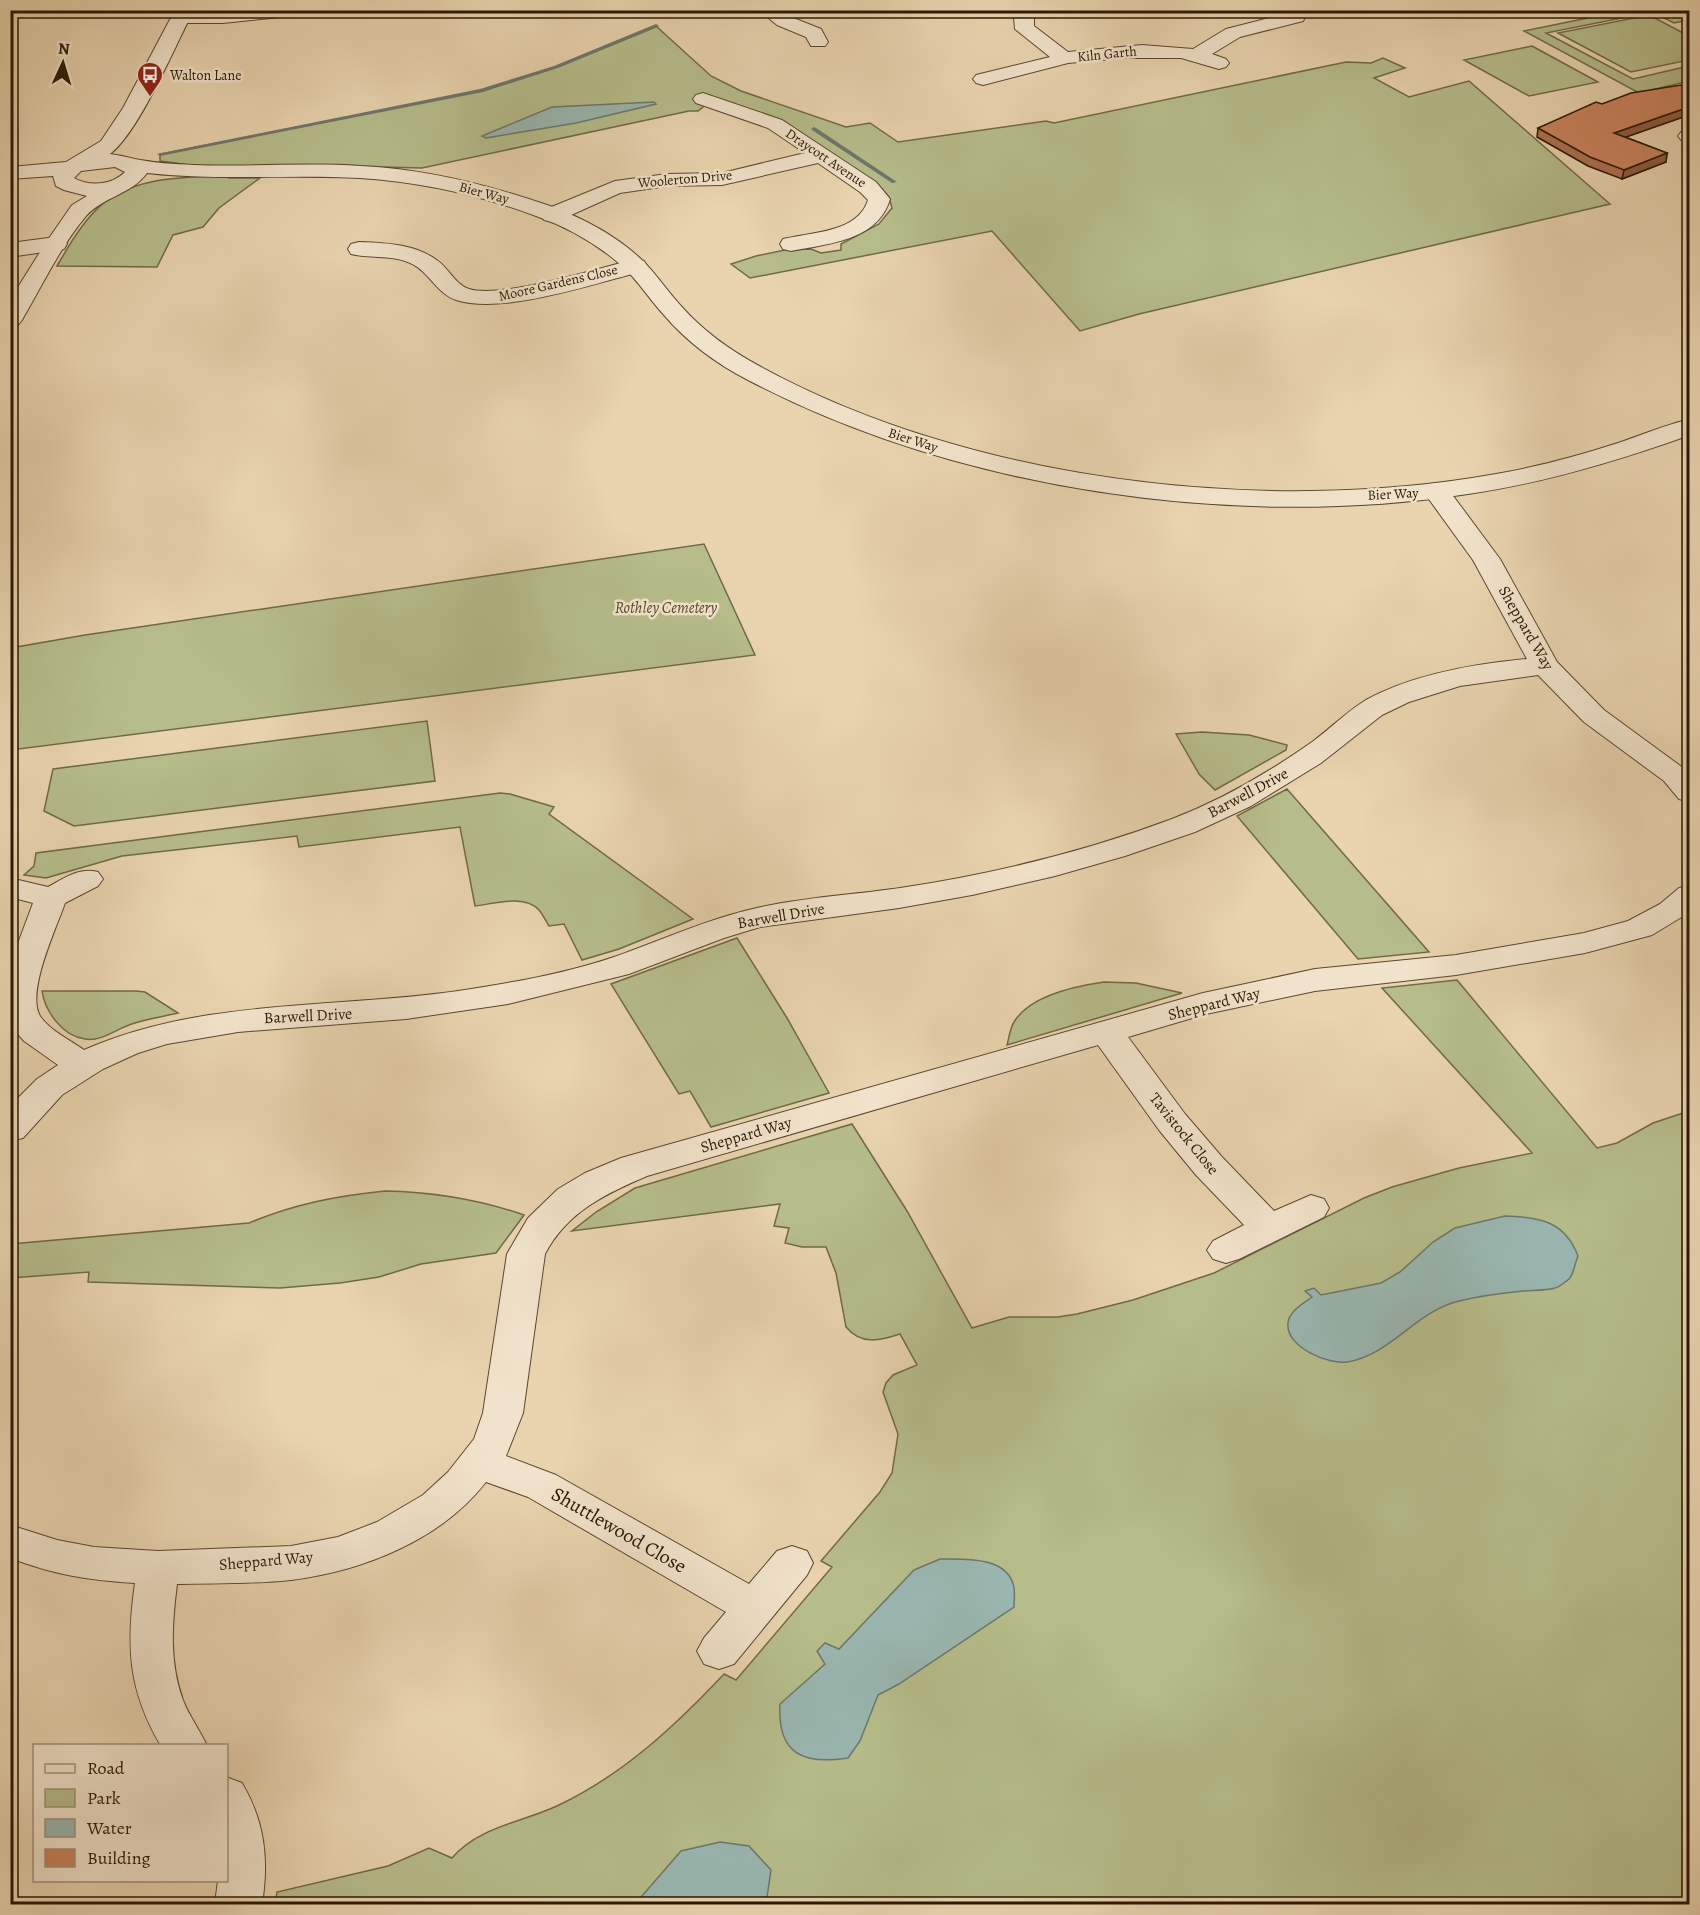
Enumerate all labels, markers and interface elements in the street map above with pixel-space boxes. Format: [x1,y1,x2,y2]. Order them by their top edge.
north arrow [33,33,93,93]
text: N [57,38,71,60]
street label: Kiln Garth [1076,41,1138,67]
bus stop icon: Walton Lane [135,60,165,98]
place label: Walton Lane [169,66,241,85]
street label: Draycott Avenue [782,124,870,192]
street label: Woolerton Drive [636,165,733,193]
street label: Bier Way [457,177,512,209]
street label: Moore Gardens Close [497,260,619,306]
street label: Bier Way [886,423,941,457]
street label: Bier Way [1367,483,1420,505]
street label: Sheppard Way [1493,582,1559,675]
park label: Rothley Cemetery [615,597,717,619]
street label: Barwell Drive [1204,763,1292,823]
street label: Barwell Drive [736,897,826,935]
street label: Sheppard Way [1166,982,1263,1026]
street label: Barwell Drive [263,1003,353,1029]
street label: Tavistock Close [1144,1088,1224,1180]
street label: Sheppard Way [698,1111,795,1159]
street label: Shuttlewood Close [547,1480,691,1580]
street label: Sheppard Way [218,1546,315,1576]
legend [33,1744,228,1882]
text: Road [87,1756,125,1780]
text: Park [87,1786,121,1810]
text: Water [86,1816,132,1840]
text: Building [87,1846,151,1870]

